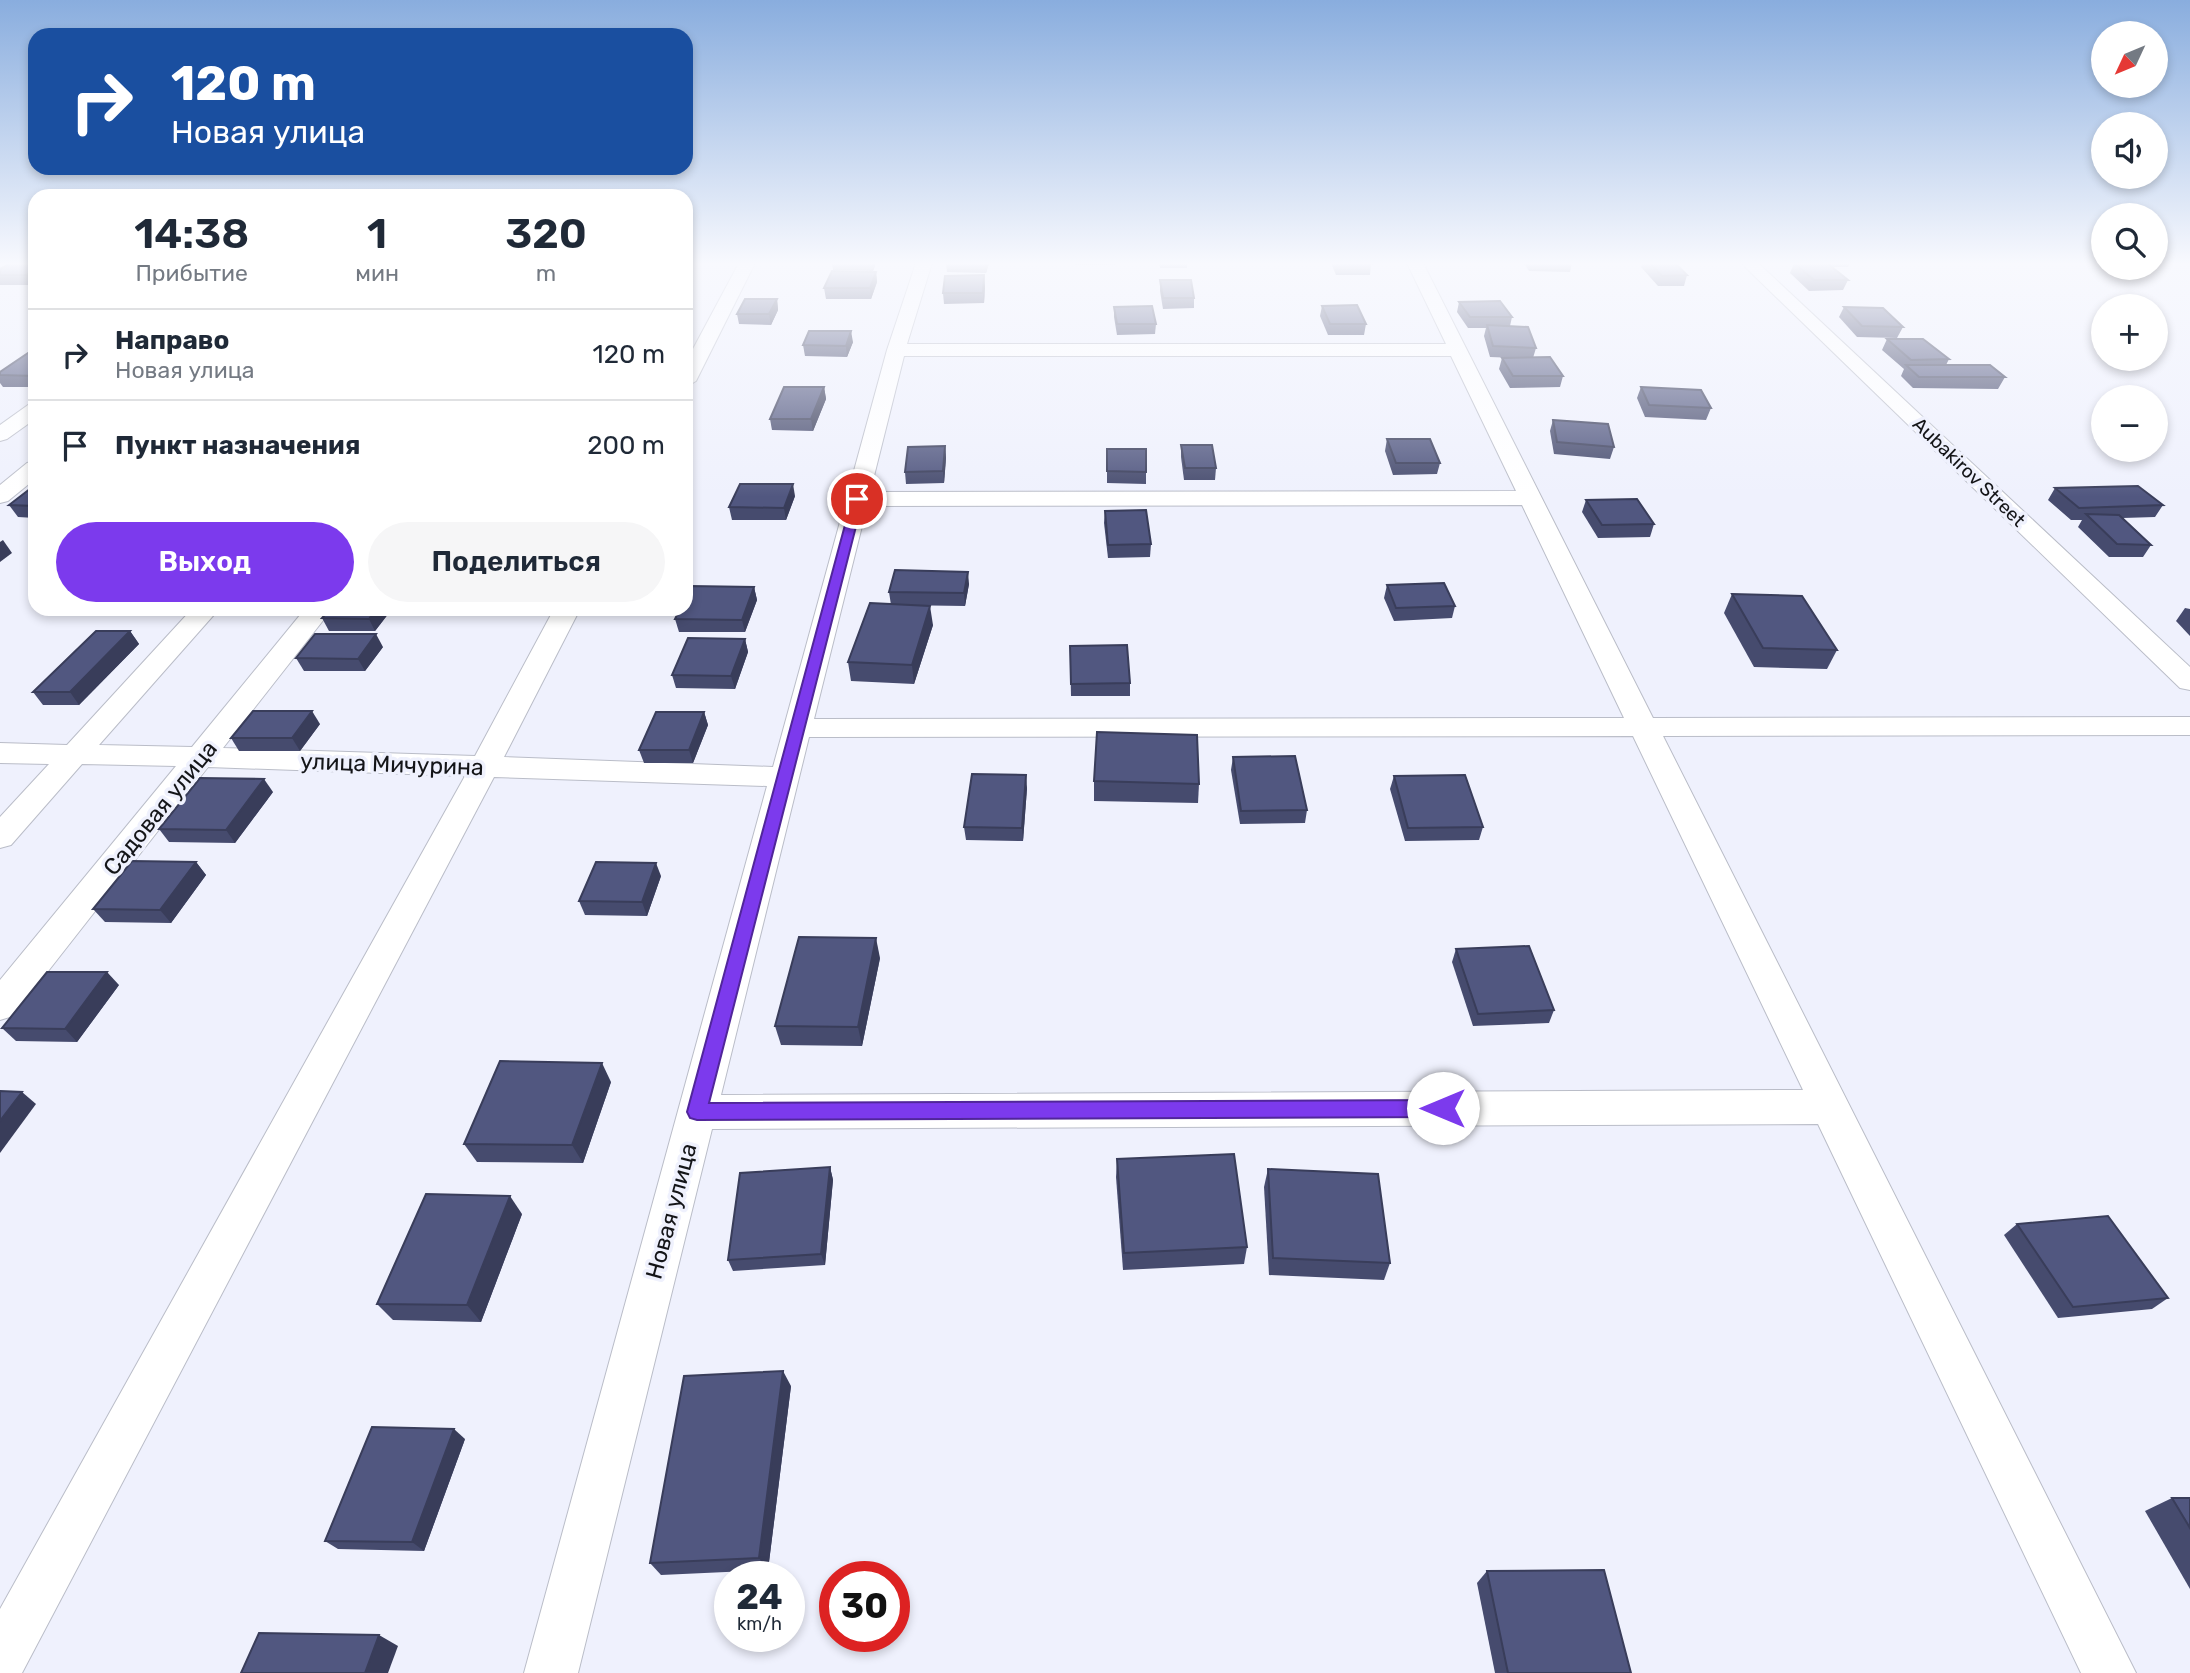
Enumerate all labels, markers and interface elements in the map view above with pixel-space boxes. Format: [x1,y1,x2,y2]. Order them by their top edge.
north arrow [2091,21,2168,98]
map controls [2091,21,2168,462]
text: 120 m [171,54,316,112]
icon: right [56,56,147,147]
button: sound [2091,112,2168,189]
text: Новая улица [171,113,365,151]
button: search [2091,203,2168,280]
text: 14:38 [134,209,249,259]
text: 1 [367,209,387,259]
text: 320 [505,209,587,259]
text: Прибытие [135,259,248,287]
text: мин [355,259,399,287]
text: m [536,259,556,287]
button: + [2091,294,2168,371]
text: Направо [115,325,229,356]
icon: right [56,336,94,374]
text: 120 m [593,339,665,370]
text: Новая улица [115,356,255,384]
button: − [2091,385,2168,462]
street label: Aubakirov Street [1908,413,2030,532]
icon: arrive [56,427,94,465]
text: Пункт назначения [115,430,360,461]
text: 200 m [587,430,665,461]
pin [827,469,887,529]
icon: arrive [838,480,876,518]
button: Выход [56,522,354,602]
button: Поделиться [368,522,665,602]
street label: Садовая улица [97,735,223,881]
street label: улица Мичурина [300,747,484,781]
position arrow [1406,1071,1480,1145]
street label: Новая улица [639,1140,703,1282]
speed limit sign: 30 [819,1561,910,1652]
text: 24 [736,1576,783,1618]
text: km/h [737,1613,782,1635]

